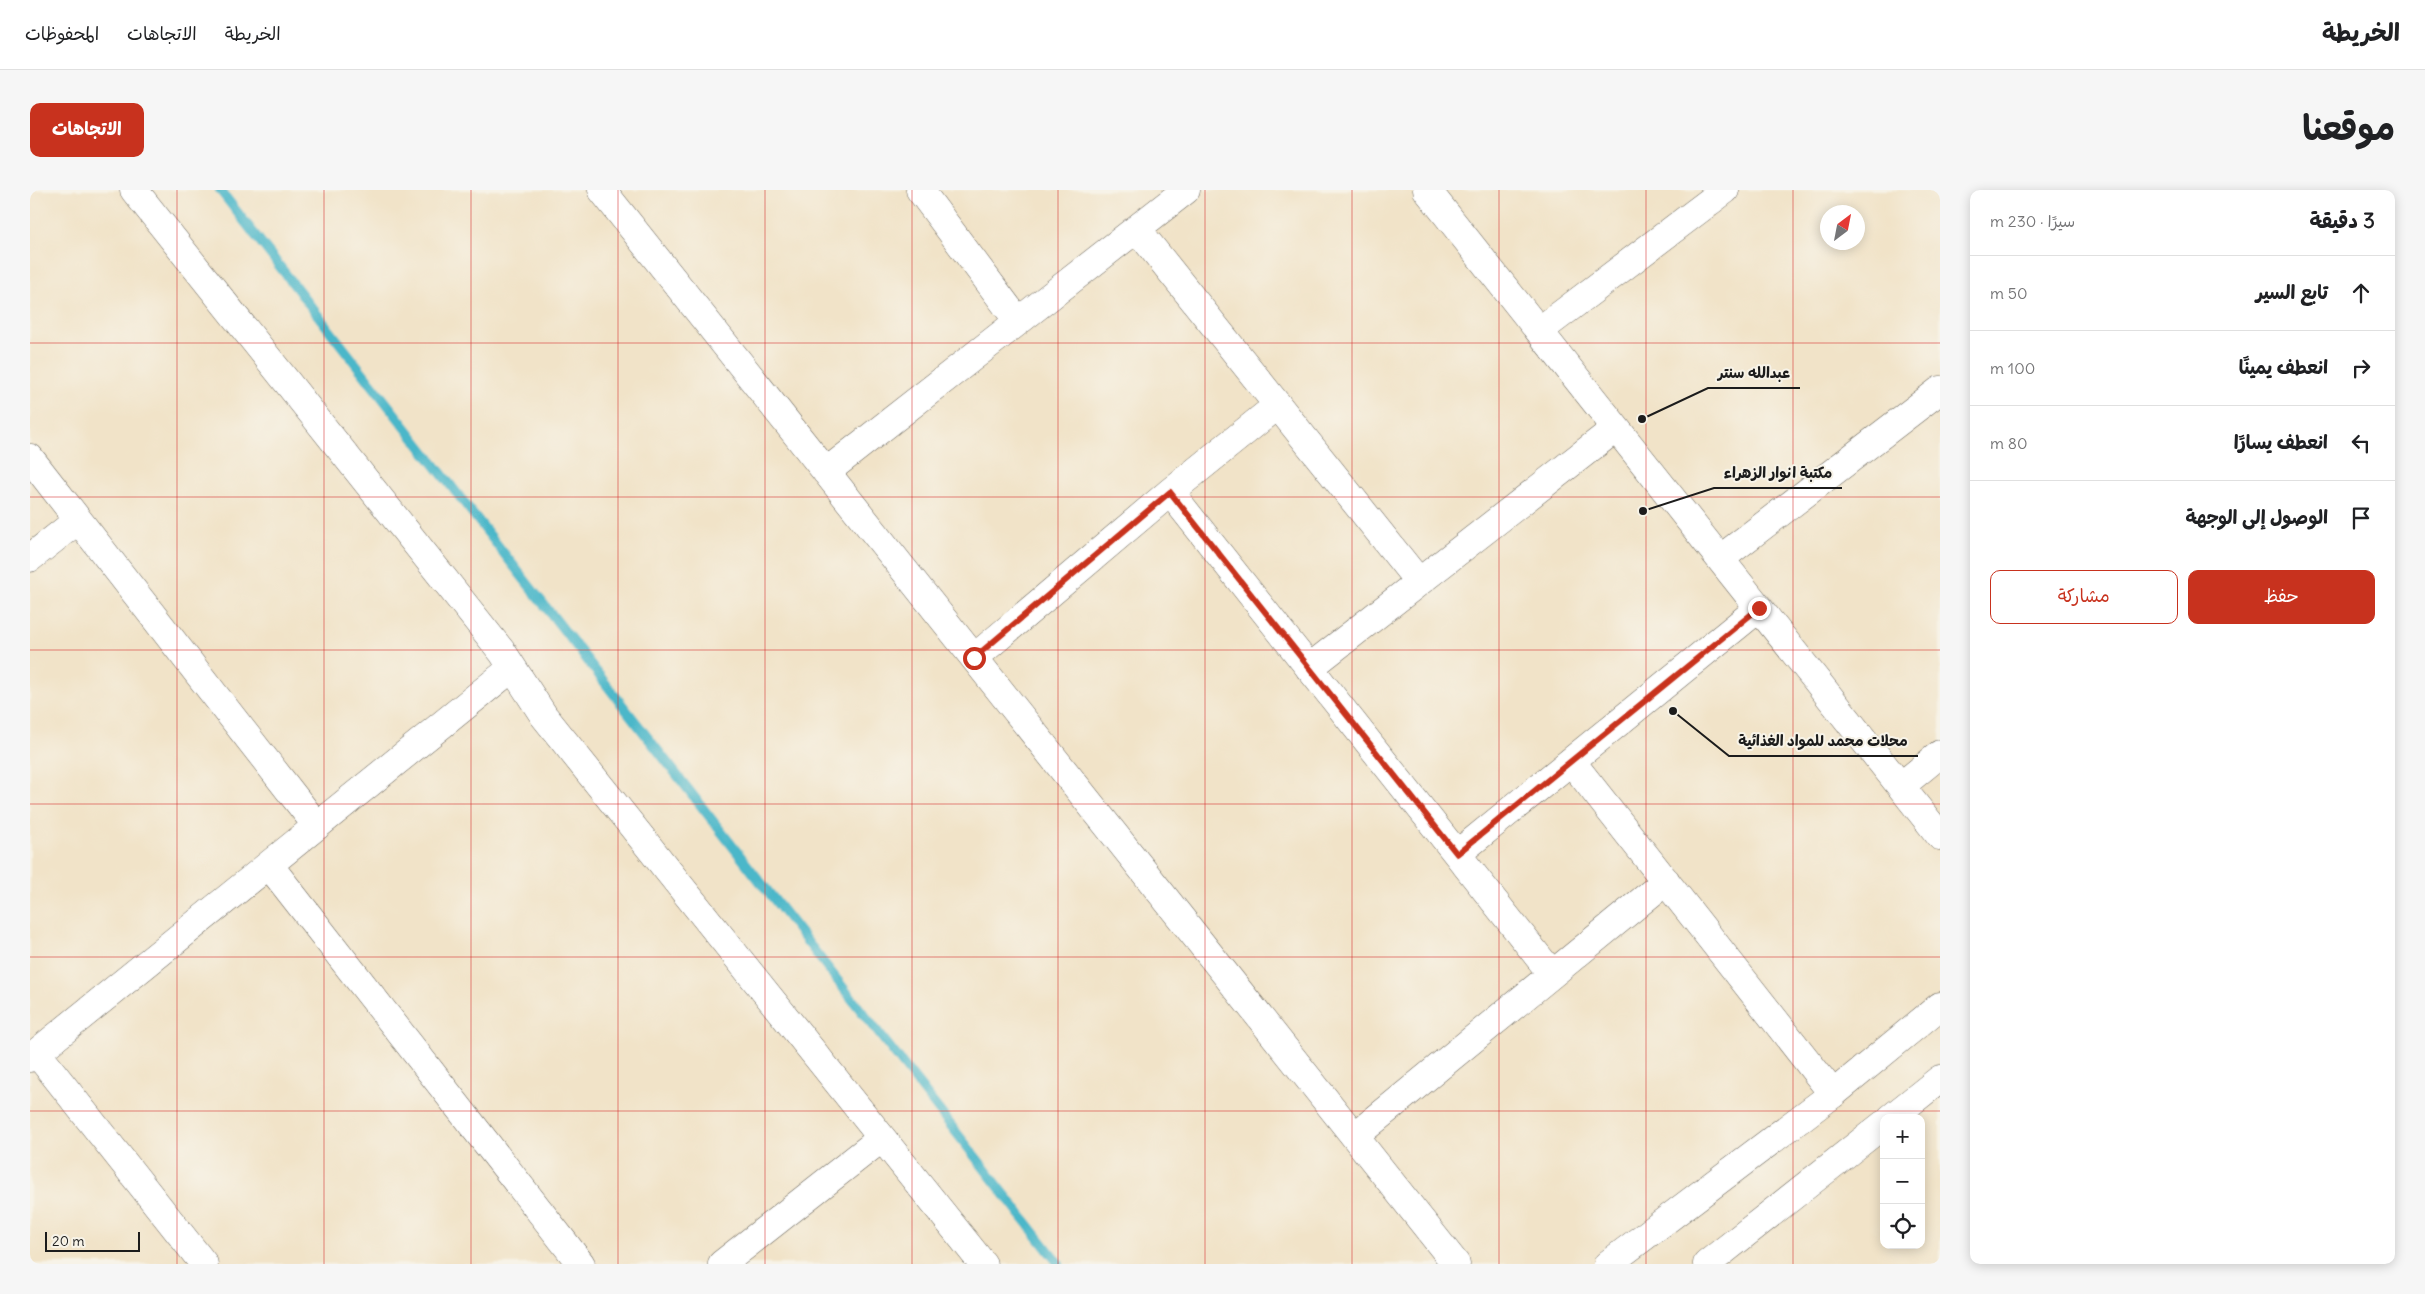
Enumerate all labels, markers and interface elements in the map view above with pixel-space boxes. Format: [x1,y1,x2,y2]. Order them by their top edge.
text: الخريطة [2322,17,2400,47]
text: المحفوظات [25,22,99,45]
text: الاتجاهات [127,22,197,45]
text: الخريطة [225,22,281,45]
button: الاتجاهات [30,103,144,157]
text: موقعنا [2302,105,2395,149]
north arrow [1820,205,1865,250]
text: 3 دقيقة [2310,207,2375,234]
text: سيرًا · 230 m [1990,211,2075,231]
icon: ahead [2347,279,2375,307]
text: تابع السير [2256,280,2328,304]
text: 50 m [1990,283,2028,303]
icon: right [2347,354,2375,382]
text: انعطف يمينًا [2239,355,2328,379]
callout: عبدالله سنتر [1708,358,1800,388]
text: 100 m [1990,358,2035,378]
text: عبدالله سنتر [1716,363,1790,382]
icon: left [2347,429,2375,457]
text: انعطف يسارًا [2234,430,2328,454]
text: 80 m [1990,433,2028,453]
callout: مكتبة انوار الزهراء [1714,458,1842,488]
text: مكتبة انوار الزهراء [1724,463,1832,483]
icon: arrive [2347,504,2375,532]
text: الوصول إلى الوجهة [2185,505,2328,529]
button: مشاركة [1990,570,2178,624]
button: حفظ [2188,570,2375,624]
route end [1748,597,1771,620]
route start [963,647,986,670]
callout: محلات محمد للمواد الغذائية [1729,726,1918,756]
text: محلات محمد للمواد الغذائية [1738,731,1908,751]
map controls [1880,1114,1925,1249]
button: + [1880,1114,1925,1159]
button: − [1880,1159,1925,1204]
button: locate [1880,1204,1925,1249]
scale bar [45,1229,140,1252]
text: 20 m [52,1232,85,1250]

